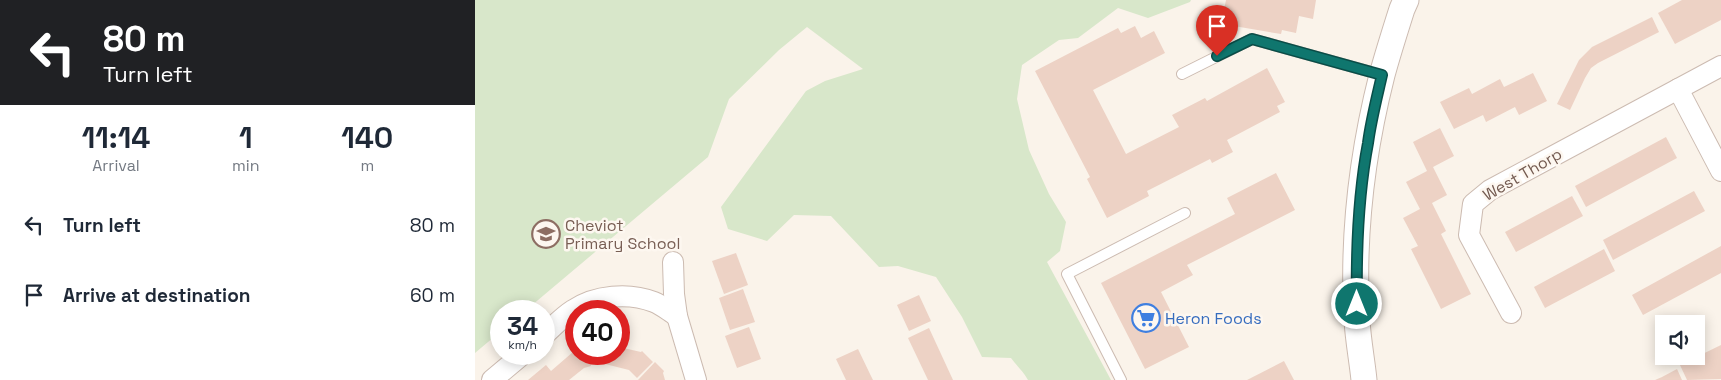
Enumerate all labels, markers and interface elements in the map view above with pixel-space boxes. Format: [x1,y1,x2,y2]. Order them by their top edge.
pin [1196,5,1238,56]
icon: arrive [1203,12,1231,40]
text: 80 m [103,17,185,61]
icon: left [20,20,85,85]
text: Turn left [103,60,193,88]
text: 11:14 [82,118,150,157]
text: 1 [239,118,253,157]
text: 140 [341,118,393,157]
street label: West Thorp [1479,143,1566,206]
text: Arrival [92,155,140,176]
text: min [232,155,260,176]
text: m [360,155,374,176]
icon: left [20,211,48,239]
text: Turn left [63,213,141,238]
text: 80 m [410,213,455,238]
place label: Cheviot Primary School [565,215,680,254]
school or university icon: Cheviot Primary School [531,219,561,249]
position arrow [1330,277,1382,329]
icon: arrive [20,281,48,309]
text: Arrive at destination [63,283,251,308]
text: 60 m [410,283,455,308]
speed limit sign: 40 [565,300,630,365]
supermarket icon: Heron Foods [1131,303,1161,333]
place label: Heron Foods [1165,308,1262,329]
text: 34 [507,310,538,342]
map controls [1655,315,1705,365]
button: sound [1655,315,1705,365]
text: km/h [508,337,537,353]

